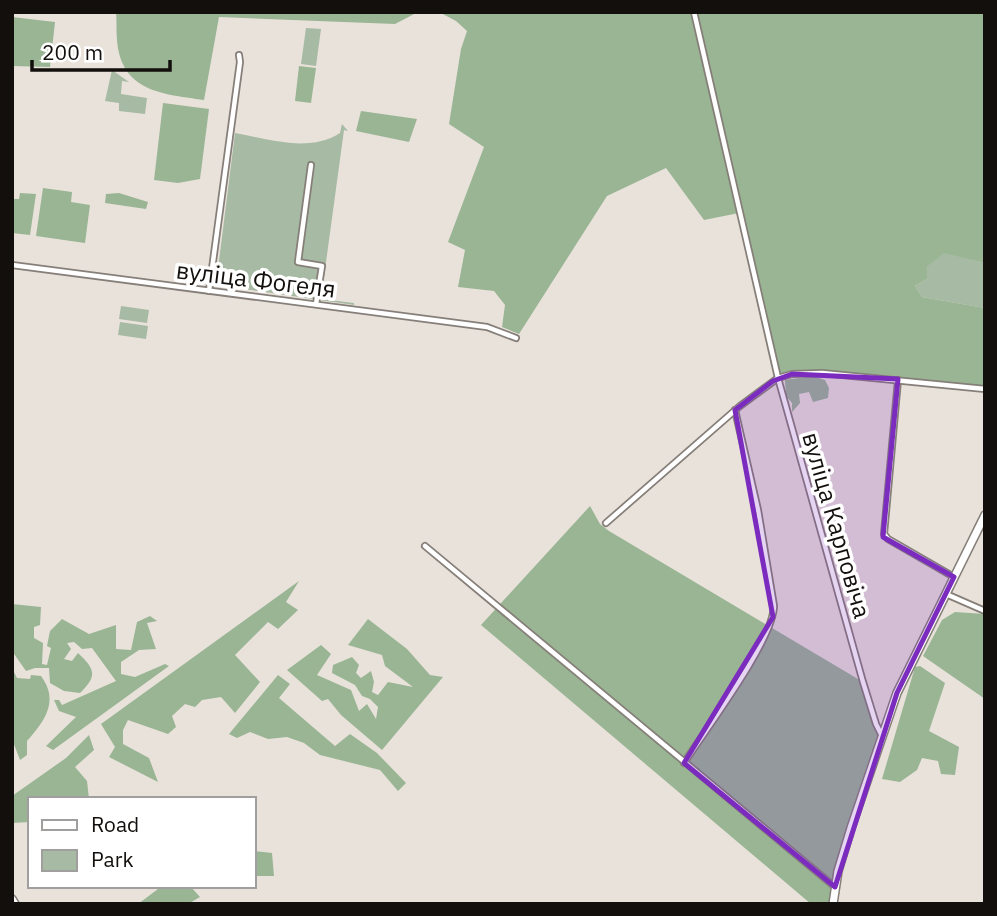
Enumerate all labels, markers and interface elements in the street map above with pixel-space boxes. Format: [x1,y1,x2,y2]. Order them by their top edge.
scale bar [32,28,170,72]
text: 200 m [42,38,103,66]
street label: вуліца Фогеля [174,253,338,305]
street label: вуліца Карповіча [795,428,879,622]
legend [28,797,256,888]
text: Road [91,810,139,838]
text: Park [91,845,134,873]

